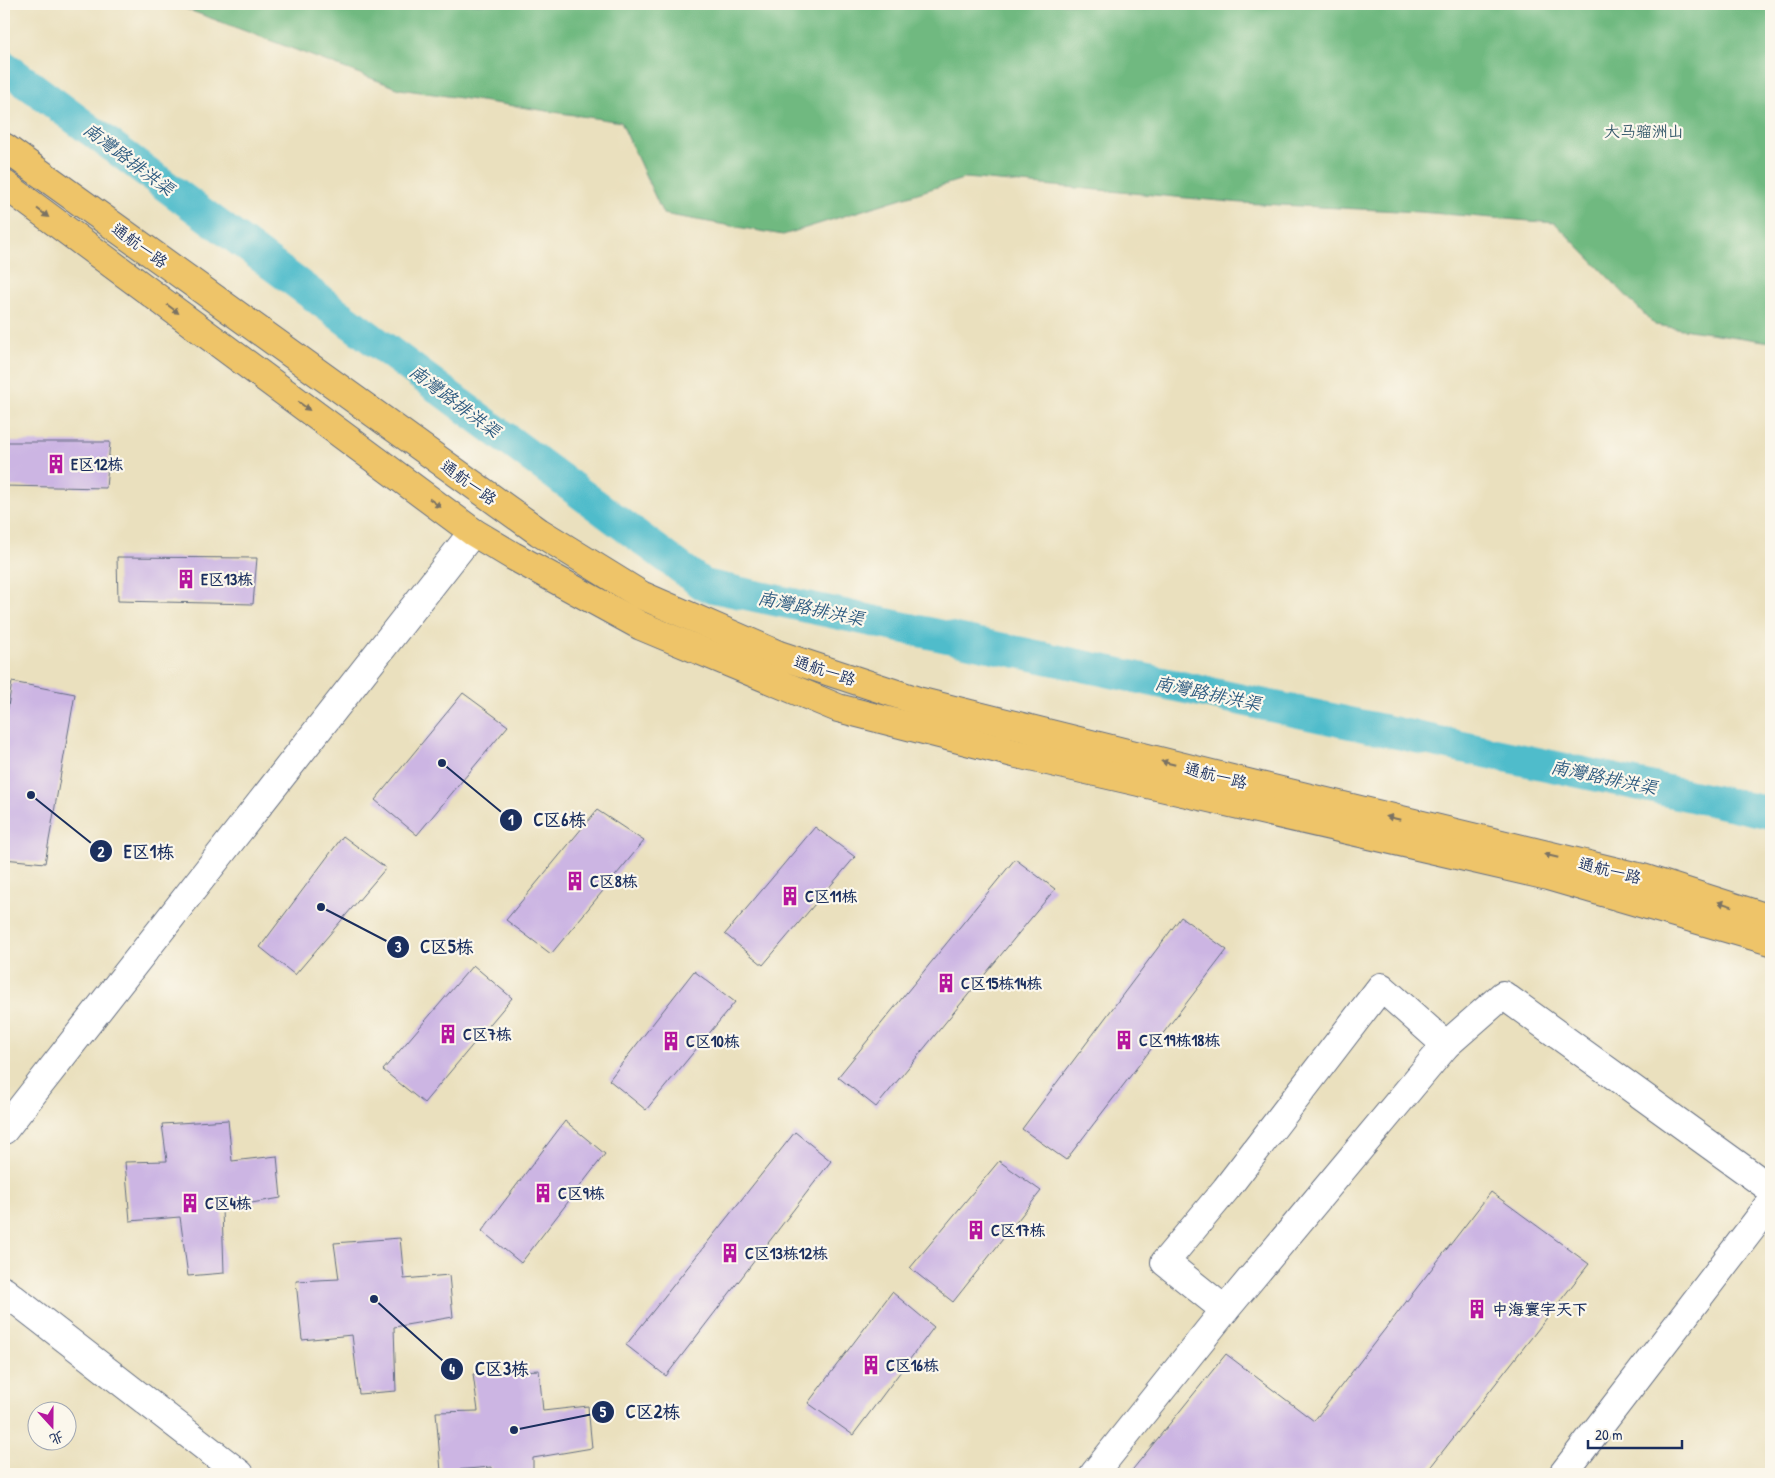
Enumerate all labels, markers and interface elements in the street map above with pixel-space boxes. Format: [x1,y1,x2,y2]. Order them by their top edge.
water label: 南灣路排洪渠 [78,117,181,203]
park label: 大马骝洲山 [1604,120,1684,142]
one-way arrow [36,208,50,218]
street label: 通航一路 [108,217,172,273]
one-way arrow [167,304,180,314]
water label: 南灣路排洪渠 [404,359,507,445]
one-way arrow [297,401,311,411]
building icon: E区12栋 [45,453,67,475]
place label: E区12栋 [71,453,123,475]
street label: 通航一路 [437,454,501,510]
one-way arrow [428,498,442,508]
building icon: E区13栋 [175,568,197,590]
place label: E区13栋 [201,568,253,590]
water label: 南灣路排洪渠 [756,585,868,632]
street label: 通航一路 [791,650,859,690]
water label: 南灣路排洪渠 [1153,670,1265,717]
water label: 南灣路排洪渠 [1549,754,1661,801]
street label: 通航一路 [1182,757,1250,793]
one-way arrow [1160,759,1175,767]
callout: C区6栋 [498,803,596,836]
text: C区6栋 [533,807,587,832]
text: 1 [508,809,514,830]
one-way arrow [1386,814,1401,822]
callout: E区1栋 [89,835,184,868]
text: E区1栋 [124,839,174,864]
text: 2 [97,841,105,862]
one-way arrow [1544,852,1559,860]
street label: 通航一路 [1576,852,1644,888]
building icon: C区8栋 [564,870,586,892]
place label: C区8栋 [590,870,638,892]
building icon: C区11栋 [779,885,801,907]
place label: C区11栋 [805,885,857,907]
one-way arrow [1717,899,1732,907]
callout: C区5栋 [385,930,484,963]
text: C区5栋 [420,934,474,959]
text: 3 [395,936,402,957]
building icon: C区15栋14栋 [935,972,957,994]
place label: C区15栋14栋 [961,972,1042,994]
building icon: C区7栋 [437,1023,459,1045]
place label: C区7栋 [463,1023,512,1045]
building icon: C区19栋18栋 [1113,1029,1135,1051]
place label: C区19栋18栋 [1139,1029,1220,1051]
building icon: C区10栋 [660,1030,682,1052]
place label: C区10栋 [686,1030,740,1052]
building icon: C区9栋 [532,1182,554,1204]
place label: C区9栋 [558,1182,605,1204]
building icon: C区4栋 [179,1192,201,1214]
place label: C区4栋 [205,1192,252,1214]
building icon: C区17栋 [965,1219,987,1241]
place label: C区17栋 [991,1219,1046,1241]
building icon: C区13栋12栋 [719,1242,741,1264]
place label: C区13栋12栋 [745,1242,828,1264]
building icon: 中海寰宇天下 [1466,1298,1488,1320]
place label: 中海寰宇天下 [1492,1298,1588,1320]
callout: C区3栋 [440,1352,539,1385]
building icon: C区16栋 [860,1354,882,1376]
place label: C区16栋 [886,1354,939,1376]
text: C区3栋 [475,1356,529,1381]
text: 4 [449,1358,455,1379]
callout: C区2栋 [591,1395,690,1428]
text: C区2栋 [626,1399,680,1424]
north arrow [28,1400,78,1450]
text: 5 [600,1401,607,1422]
scale bar [1588,1418,1681,1450]
text: 20 m [1595,1424,1622,1445]
text: 北 [47,1427,67,1450]

